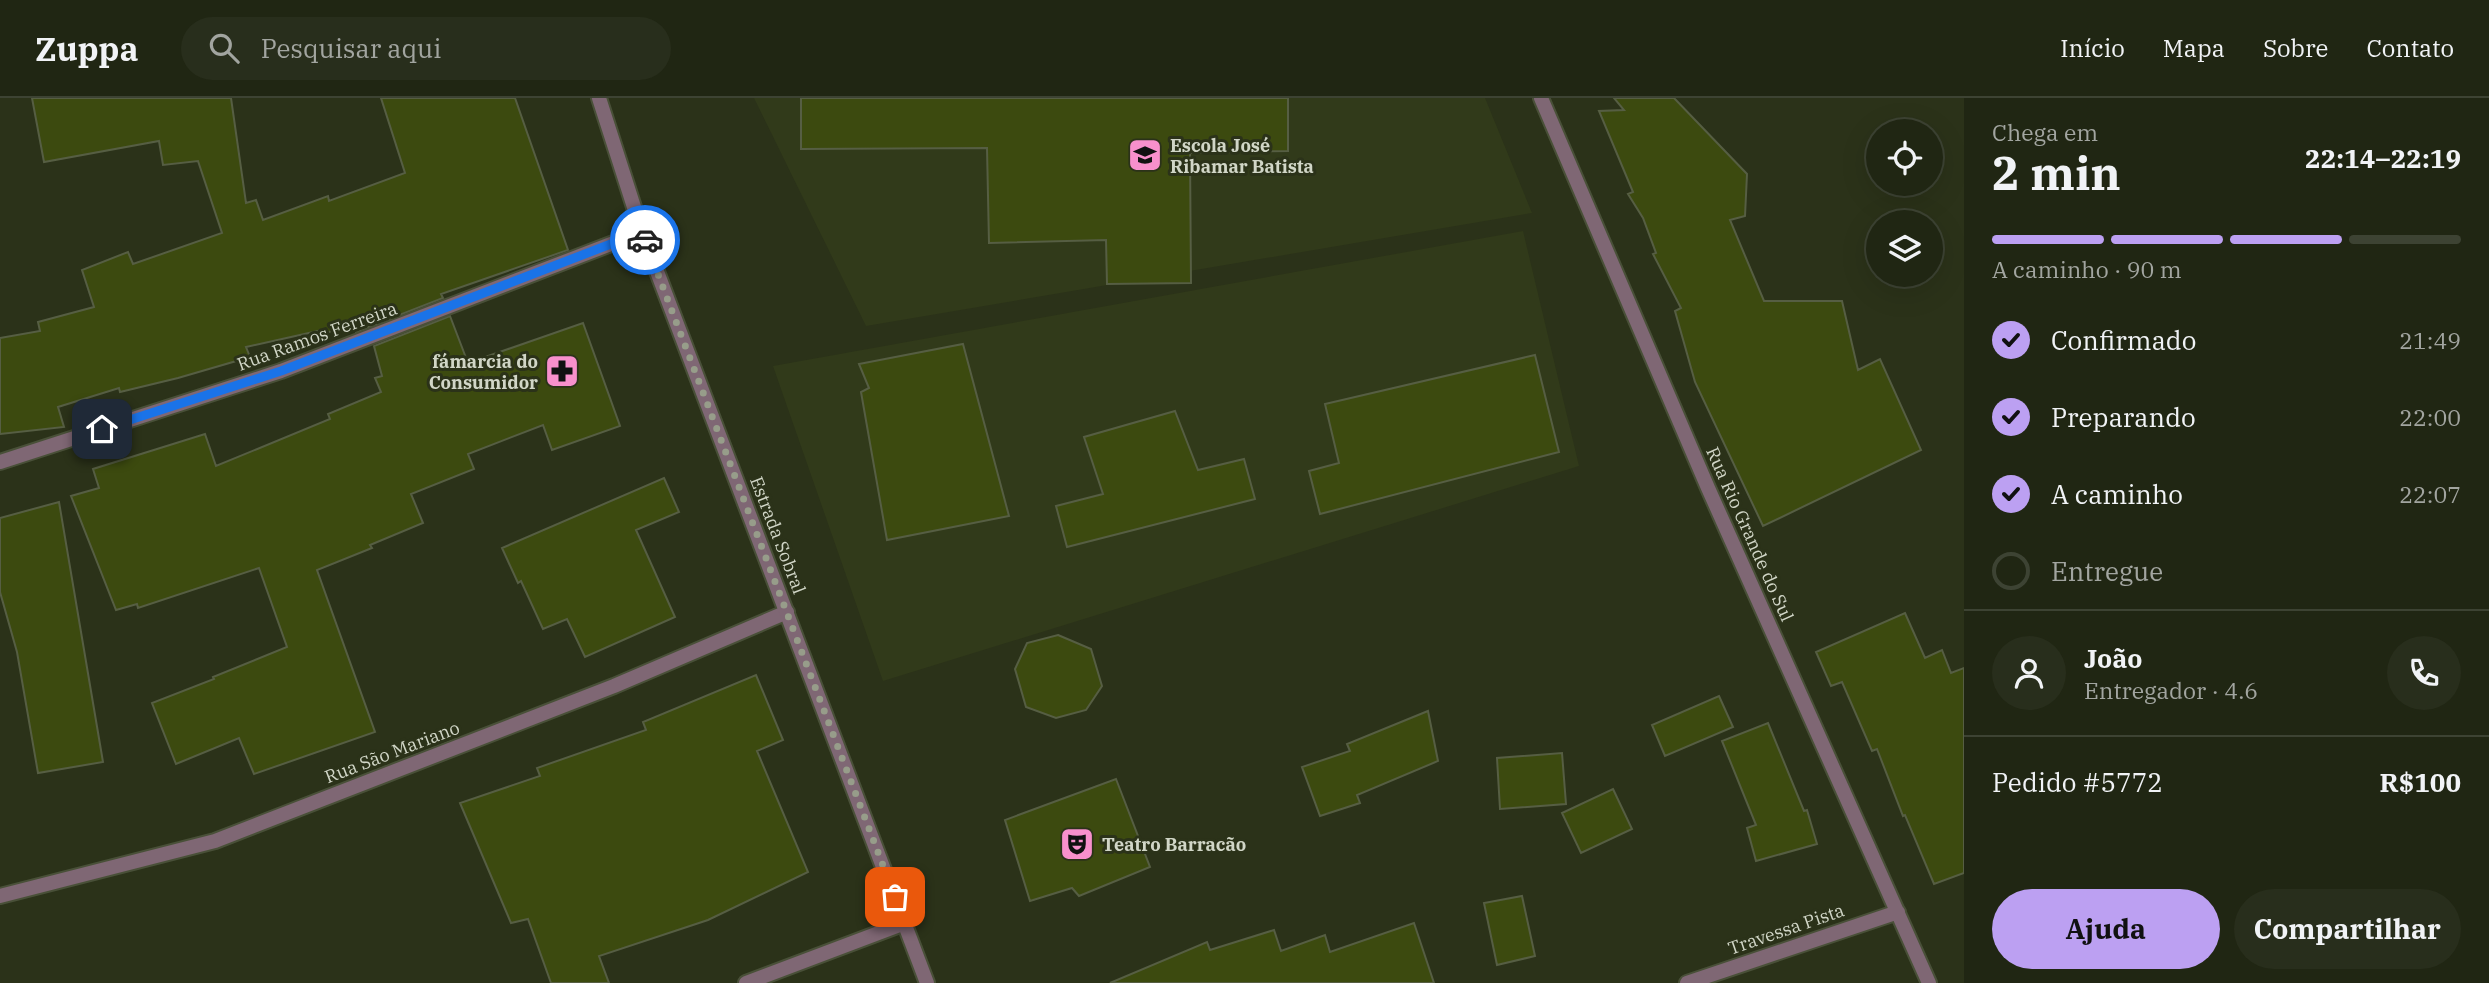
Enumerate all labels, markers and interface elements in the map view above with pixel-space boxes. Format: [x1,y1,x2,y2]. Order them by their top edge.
search box [181,17,671,80]
text: Zuppa [35,27,139,70]
icon: search [205,29,243,67]
text: Pesquisar aqui [261,31,441,65]
text: Início [2060,32,2125,64]
text: Mapa [2163,32,2225,64]
text: Sobre [2263,32,2328,64]
text: Contato [2366,32,2454,64]
text: Chega em [1992,117,2098,147]
map controls [1866,119,1943,287]
button: locate [1866,119,1943,196]
place label: Escola José Ribamar Batista [1170,134,1314,178]
school or university icon: Escola José Ribamar Batista [1126,136,1164,174]
text: 22:14–22:19 [2305,141,2461,175]
text: 2 min [1992,143,2121,203]
courier [610,205,680,275]
button: layers [1866,210,1943,287]
icon: car [626,221,664,259]
text: A caminho · 90 m [1992,254,2182,284]
street label: Rua Ramos Ferreira [234,296,400,376]
icon: check [1992,321,2030,359]
text: Confirmado [2051,323,2196,357]
text: 21:49 [2399,325,2461,355]
place label: fámarcia do Consumidor [429,350,538,394]
pharmacy icon: fámarcia do Consumidor [543,352,581,390]
icon: check [1992,398,2030,436]
pin [72,399,132,459]
text: Preparando [2051,400,2196,434]
text: 22:00 [2399,402,2461,432]
icon: home [83,410,121,448]
street label: Rua Rio Grande do Sul [1701,443,1799,625]
street label: Estrada Sobral [745,473,811,597]
icon: check [1992,475,2030,513]
text: A caminho [2051,477,2183,511]
text: 22:07 [2399,479,2461,509]
text: Entregue [2051,554,2163,588]
button: person [1992,636,2066,710]
button: phone [2387,636,2461,710]
text: João [2084,641,2142,675]
text: Entregador · 4.6 [2084,675,2258,705]
street label: Rua São Mariano [321,716,463,788]
text: Pedido #5772 [1992,765,2163,799]
text: R$100 [2380,765,2461,799]
theatre icon: Teatro Barracão [1058,825,1096,863]
place label: Teatro Barracão [1102,833,1246,856]
pin [865,867,925,927]
icon: bag [876,878,914,916]
button: Ajuda [1992,889,2220,969]
button: Compartilhar [2234,889,2461,969]
street label: Travessa Pista [1725,898,1847,960]

